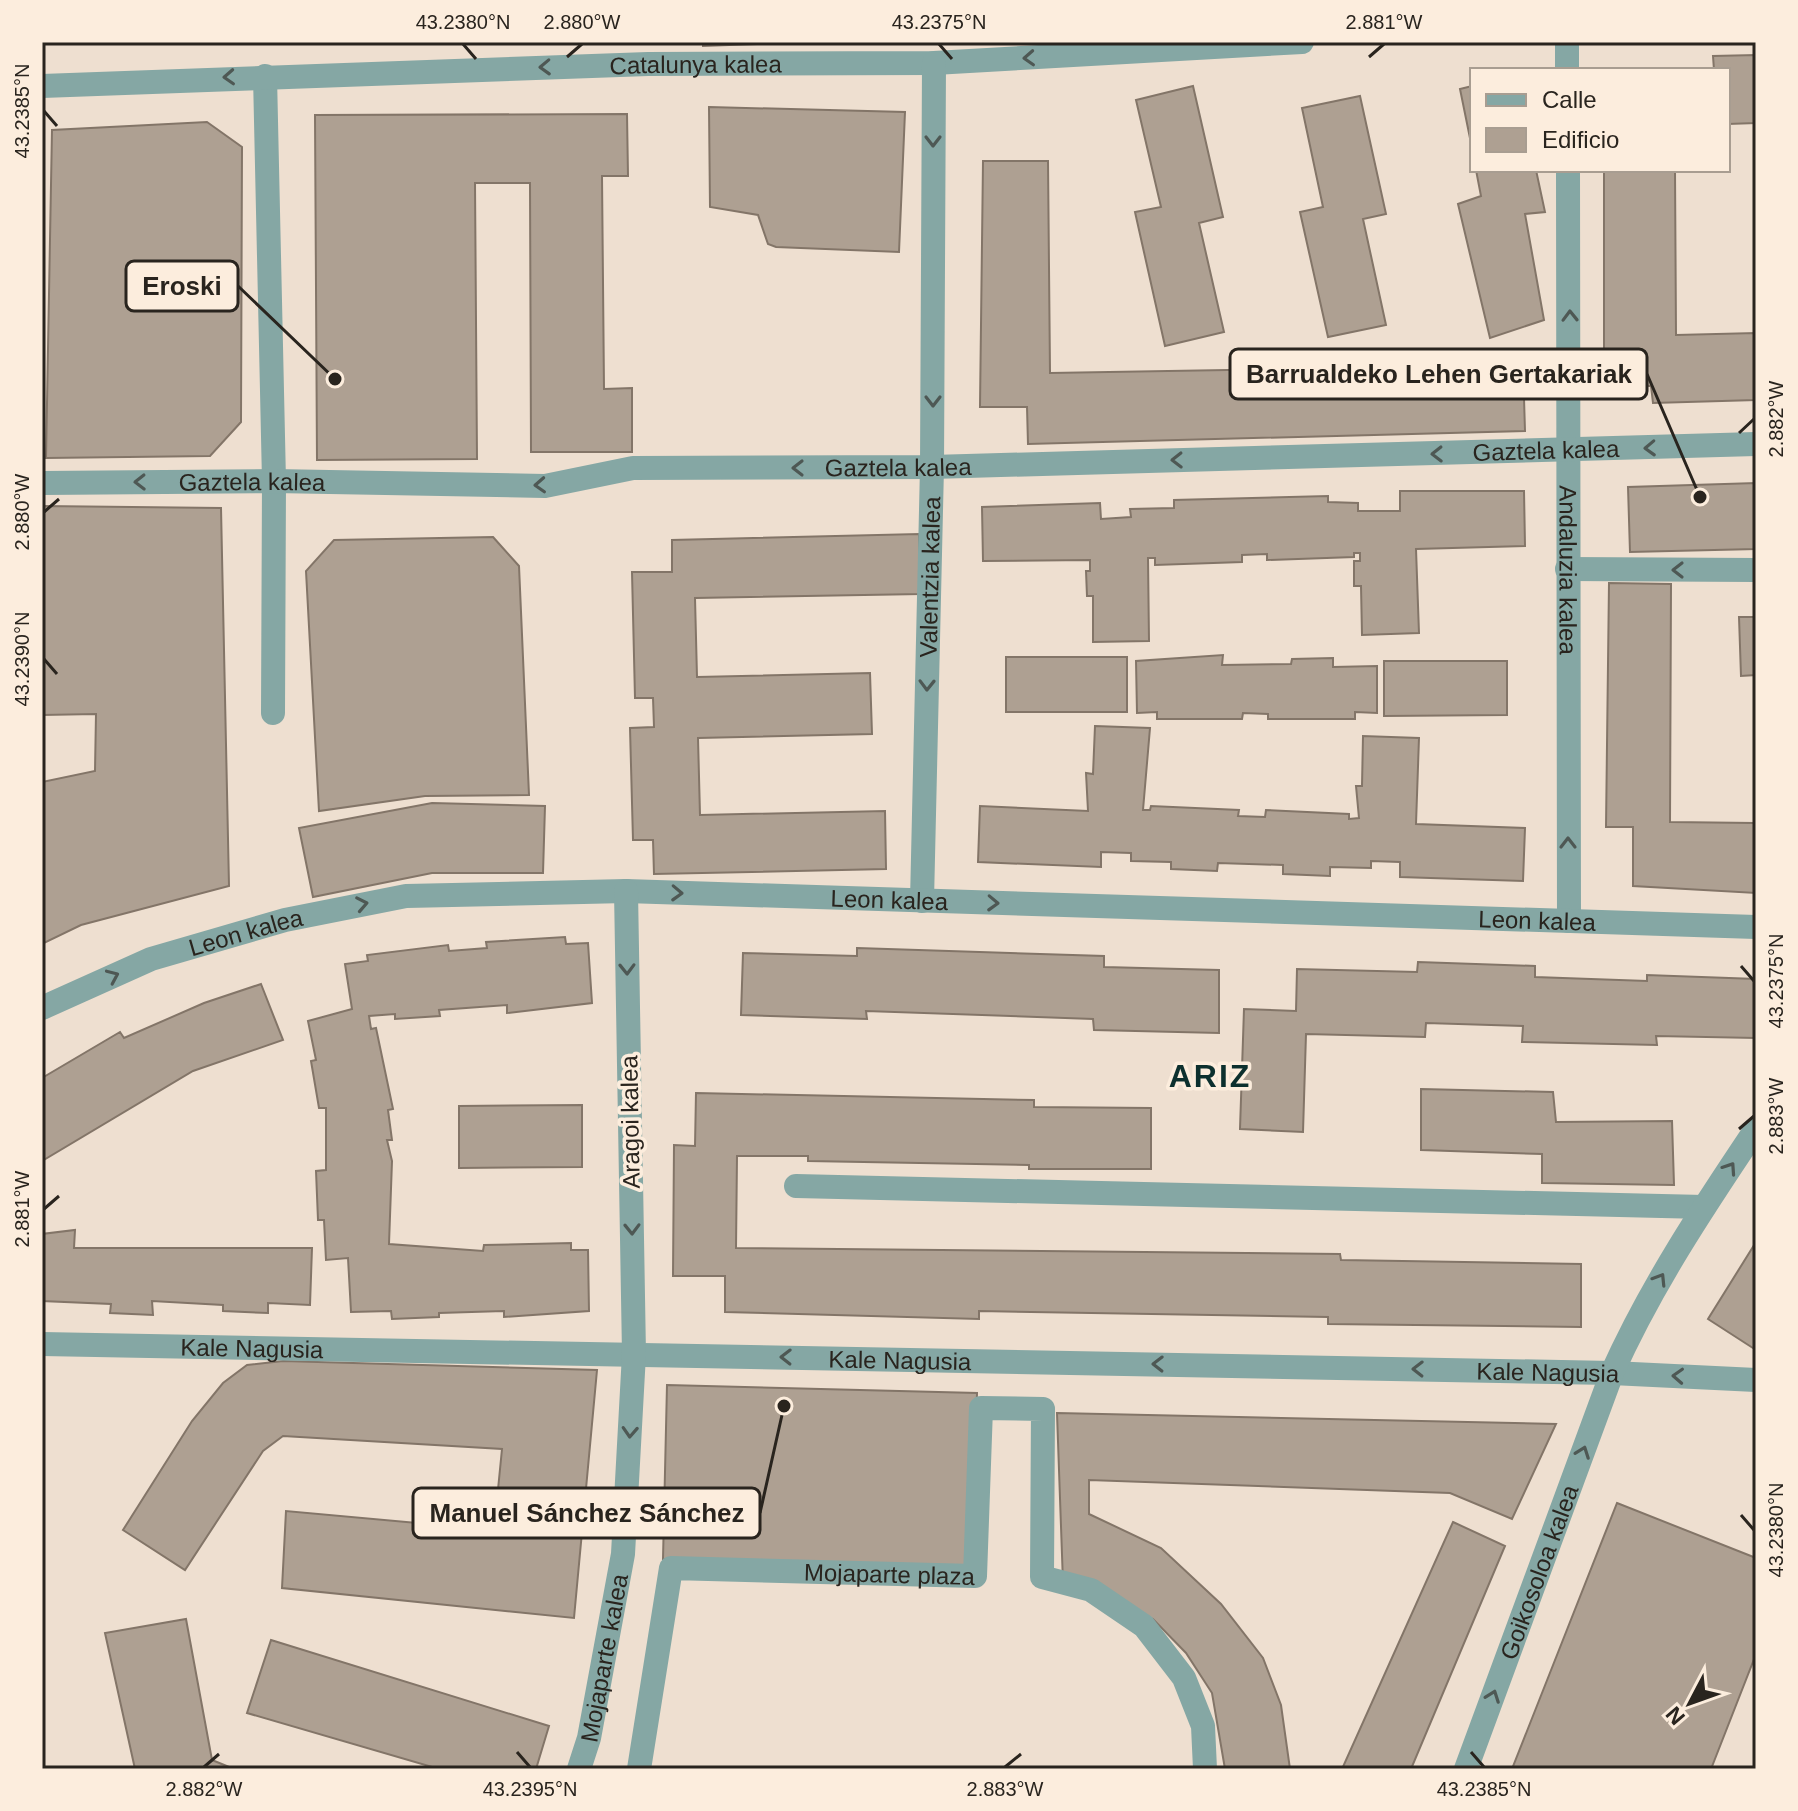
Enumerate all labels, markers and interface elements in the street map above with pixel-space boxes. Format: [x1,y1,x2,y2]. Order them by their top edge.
text: 43.2380°N [416,11,510,33]
text: 2.880°W [544,11,621,33]
text: 43.2375°N [892,11,986,33]
text: 2.881°W [1346,11,1423,33]
one-way arrow [1022,49,1035,66]
street label: Catalunya kalea [609,50,782,79]
one-way arrow [538,58,551,75]
text: 43.2385°N [11,64,33,158]
legend [1470,68,1730,172]
one-way arrow [222,69,235,86]
text: Calle [1542,86,1597,113]
text: Edificio [1542,126,1619,153]
one-way arrow [925,135,942,148]
callout: Eroski [126,261,238,311]
text: Eroski [142,271,222,301]
one-way arrow [1561,309,1578,322]
callout: Barrualdeko Lehen Gertakariak [1230,349,1647,399]
text: Barrualdeko Lehen Gertakariak [1246,359,1632,389]
text: 2.882°W [1765,380,1787,457]
one-way arrow [924,395,942,408]
street label: Gaztela kalea [1472,434,1620,465]
one-way arrow [1643,439,1656,456]
one-way arrow [1430,445,1443,462]
one-way arrow [1170,451,1183,469]
street label: Gaztela kalea [825,452,973,481]
one-way arrow [791,459,804,477]
street label: Gaztela kalea [178,467,326,495]
text: 2.880°W [11,473,33,550]
one-way arrow [133,473,146,491]
one-way arrow [533,476,546,493]
street label: Andaluzia kalea [1555,485,1582,655]
street label: Valentzia kalea [914,496,945,658]
one-way arrow [1671,561,1684,579]
text: 43.2390°N [11,612,33,706]
one-way arrow [918,679,936,692]
one-way arrow [1559,836,1577,849]
one-way arrow [671,884,684,901]
street label: Leon kalea [830,884,949,915]
one-way arrow [987,894,1000,911]
one-way arrow [356,897,369,914]
street label: Leon kalea [185,903,306,961]
street label: Leon kalea [1478,905,1597,935]
text: 43.2375°N [1765,934,1787,1028]
one-way arrow [619,963,636,976]
one-way arrow [105,970,119,986]
street label: Aragoi kalea [615,1054,645,1189]
district label: ARIZ [1169,1058,1251,1094]
text: 2.883°W [1765,1077,1787,1154]
one-way arrow [1720,1163,1735,1177]
text: 2.881°W [11,1170,33,1247]
one-way arrow [623,1223,641,1236]
one-way arrow [1650,1273,1665,1288]
street label: Kale Nagusia [180,1333,324,1363]
street label: Kale Nagusia [828,1345,972,1375]
one-way arrow [779,1348,792,1365]
one-way arrow [1151,1355,1164,1373]
street label: Kale Nagusia [1476,1357,1620,1387]
one-way arrow [1411,1361,1424,1378]
one-way arrow [1671,1368,1684,1385]
one-way arrow [622,1425,639,1438]
one-way arrow [1573,1446,1590,1460]
street label: Goikosoloa kalea [1494,1480,1583,1663]
text: 43.2380°N [1765,1483,1787,1577]
callout: Manuel Sánchez Sánchez [413,1488,760,1538]
text: Manuel Sánchez Sánchez [430,1498,744,1528]
street label: Mojaparte plaza [804,1558,976,1590]
street label: Mojaparte kalea [575,1571,633,1744]
north arrow [1650,1663,1730,1743]
one-way arrow [1483,1690,1500,1704]
text: N [1661,1702,1690,1730]
text: 2.882°W [166,1778,243,1800]
text: 43.2395°N [483,1778,577,1800]
text: 2.883°W [967,1778,1044,1800]
text: 43.2385°N [1437,1778,1531,1800]

